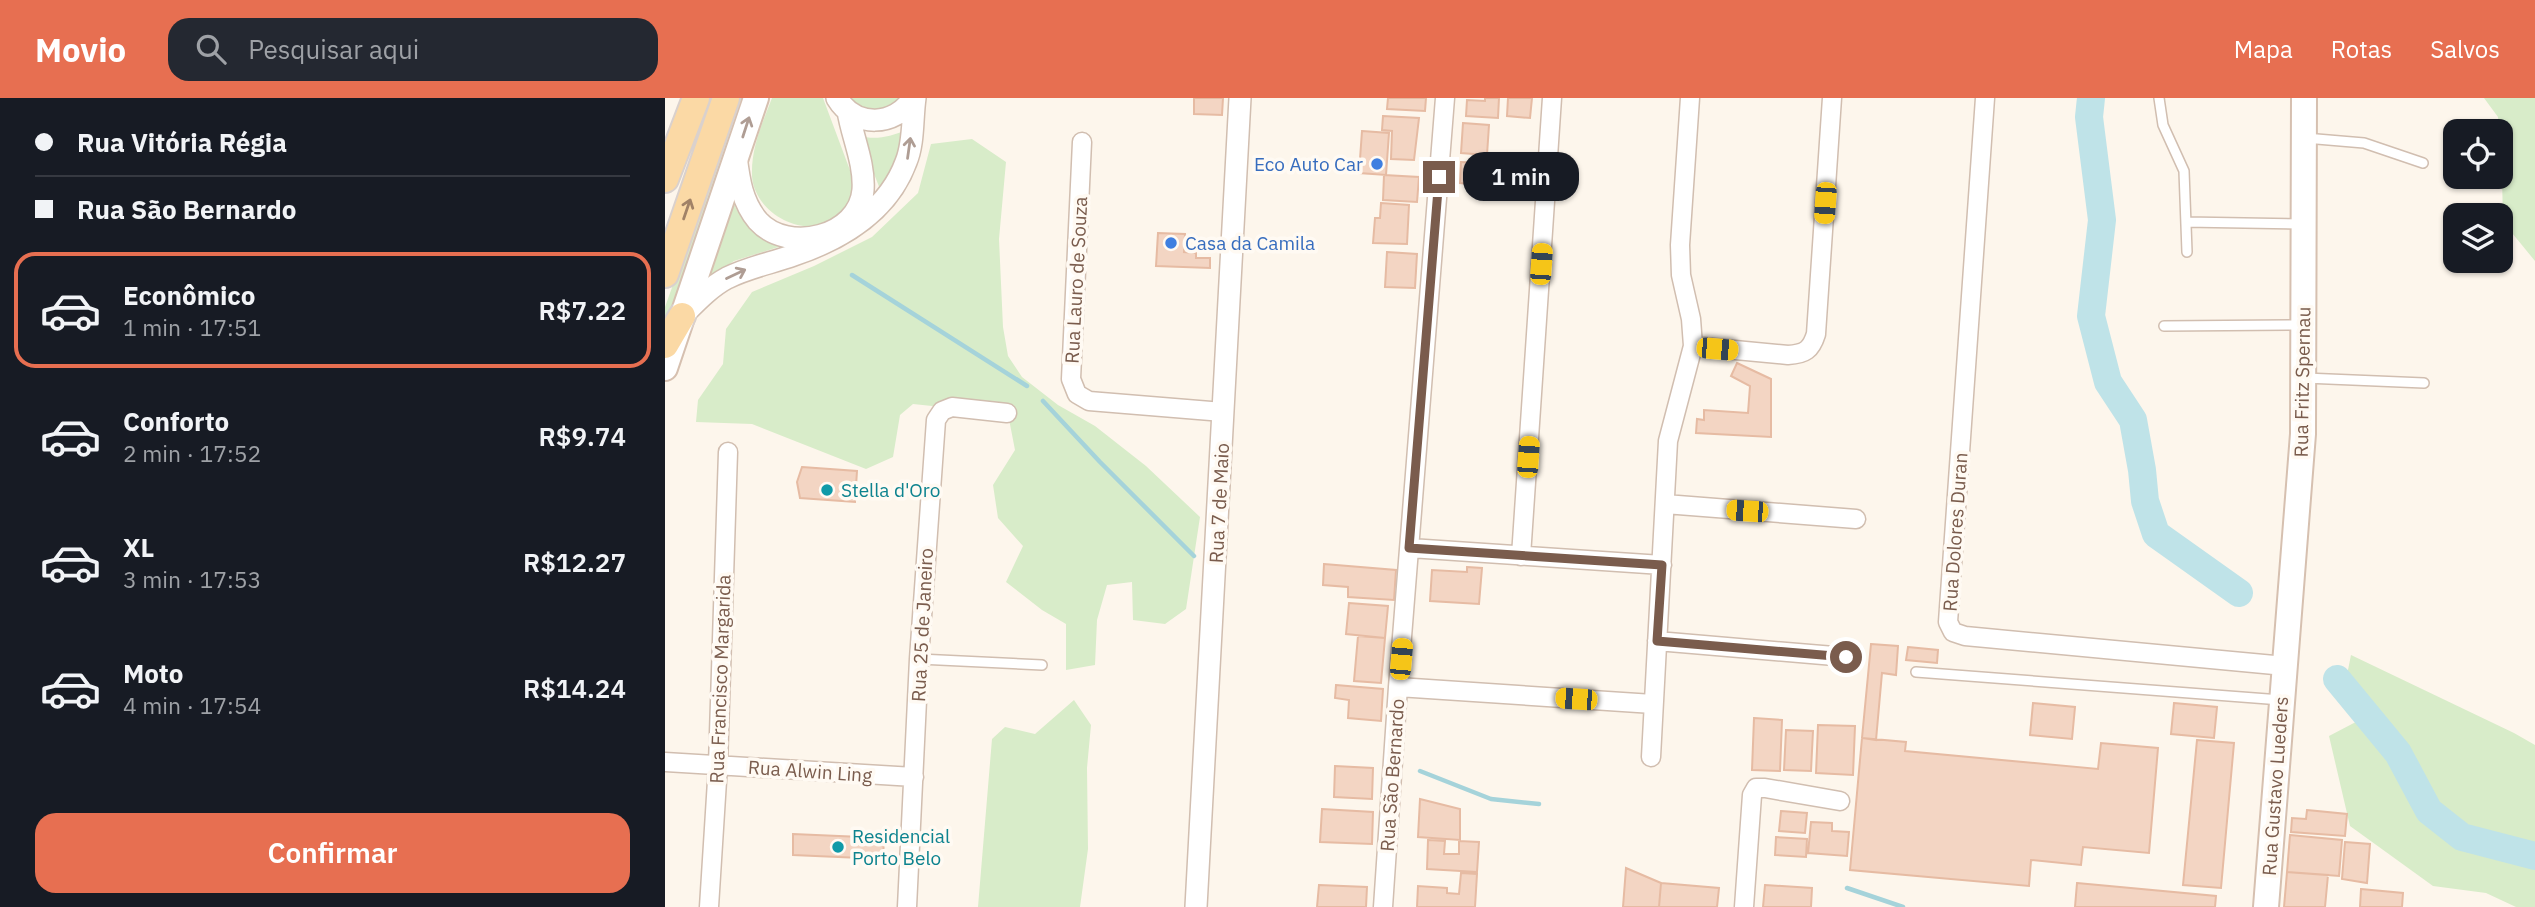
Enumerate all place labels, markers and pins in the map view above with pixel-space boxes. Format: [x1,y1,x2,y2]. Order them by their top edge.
place label: Eco Auto Car [1254,152,1363,176]
marker: Eco Auto Car [1369,156,1385,172]
place label: Casa da Camila [1185,231,1315,255]
marker: Casa da Camila [1163,235,1179,251]
place label: Stella d'Oro [841,478,940,502]
marker: Stella d'Oro [819,482,835,498]
place label: Residencial Porto Belo [852,824,950,870]
marker: Residencial Porto Belo [830,839,846,855]

